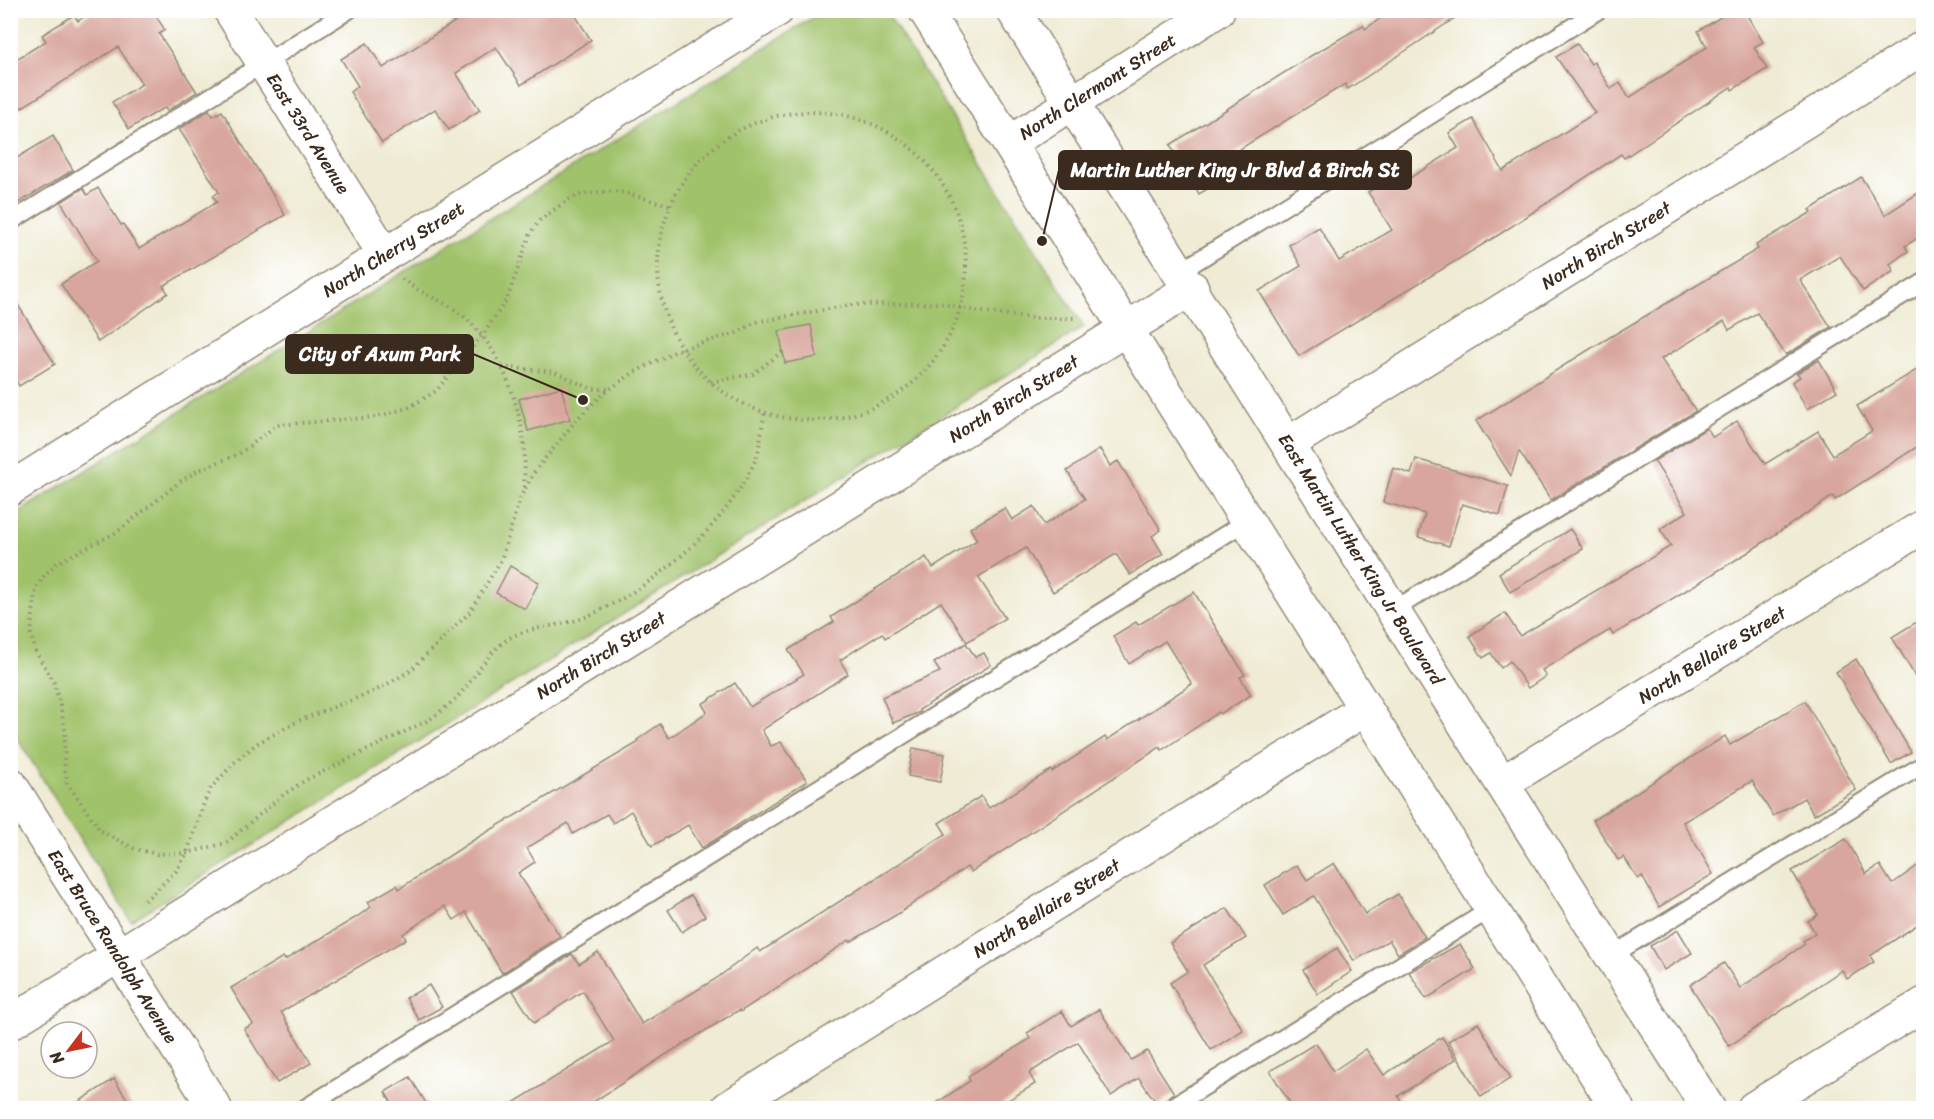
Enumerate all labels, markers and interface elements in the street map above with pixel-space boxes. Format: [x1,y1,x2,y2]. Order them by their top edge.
street label: North Clermont Street [1012,24,1183,149]
street label: East 33rd Avenue [257,66,359,201]
callout: Martin Luther King Jr Blvd & Birch St [1059,151,1411,189]
text: Martin Luther King Jr Blvd & Birch St [1069,153,1400,188]
street label: North Birch Street [1535,192,1678,298]
street label: North Cherry Street [316,193,471,306]
callout: City of Axum Park [286,335,473,373]
text: City of Axum Park [298,337,462,372]
street label: North Birch Street [942,346,1086,452]
street label: East Martin Luther King Jr Boulevard [1269,427,1453,693]
street label: North Bellaire Street [1631,597,1793,713]
street label: North Birch Street [529,602,673,708]
street label: East Bruce Randolph Avenue [39,843,187,1050]
street label: North Bellaire Street [966,850,1127,967]
north arrow [39,1020,99,1080]
text: N [41,1045,72,1071]

